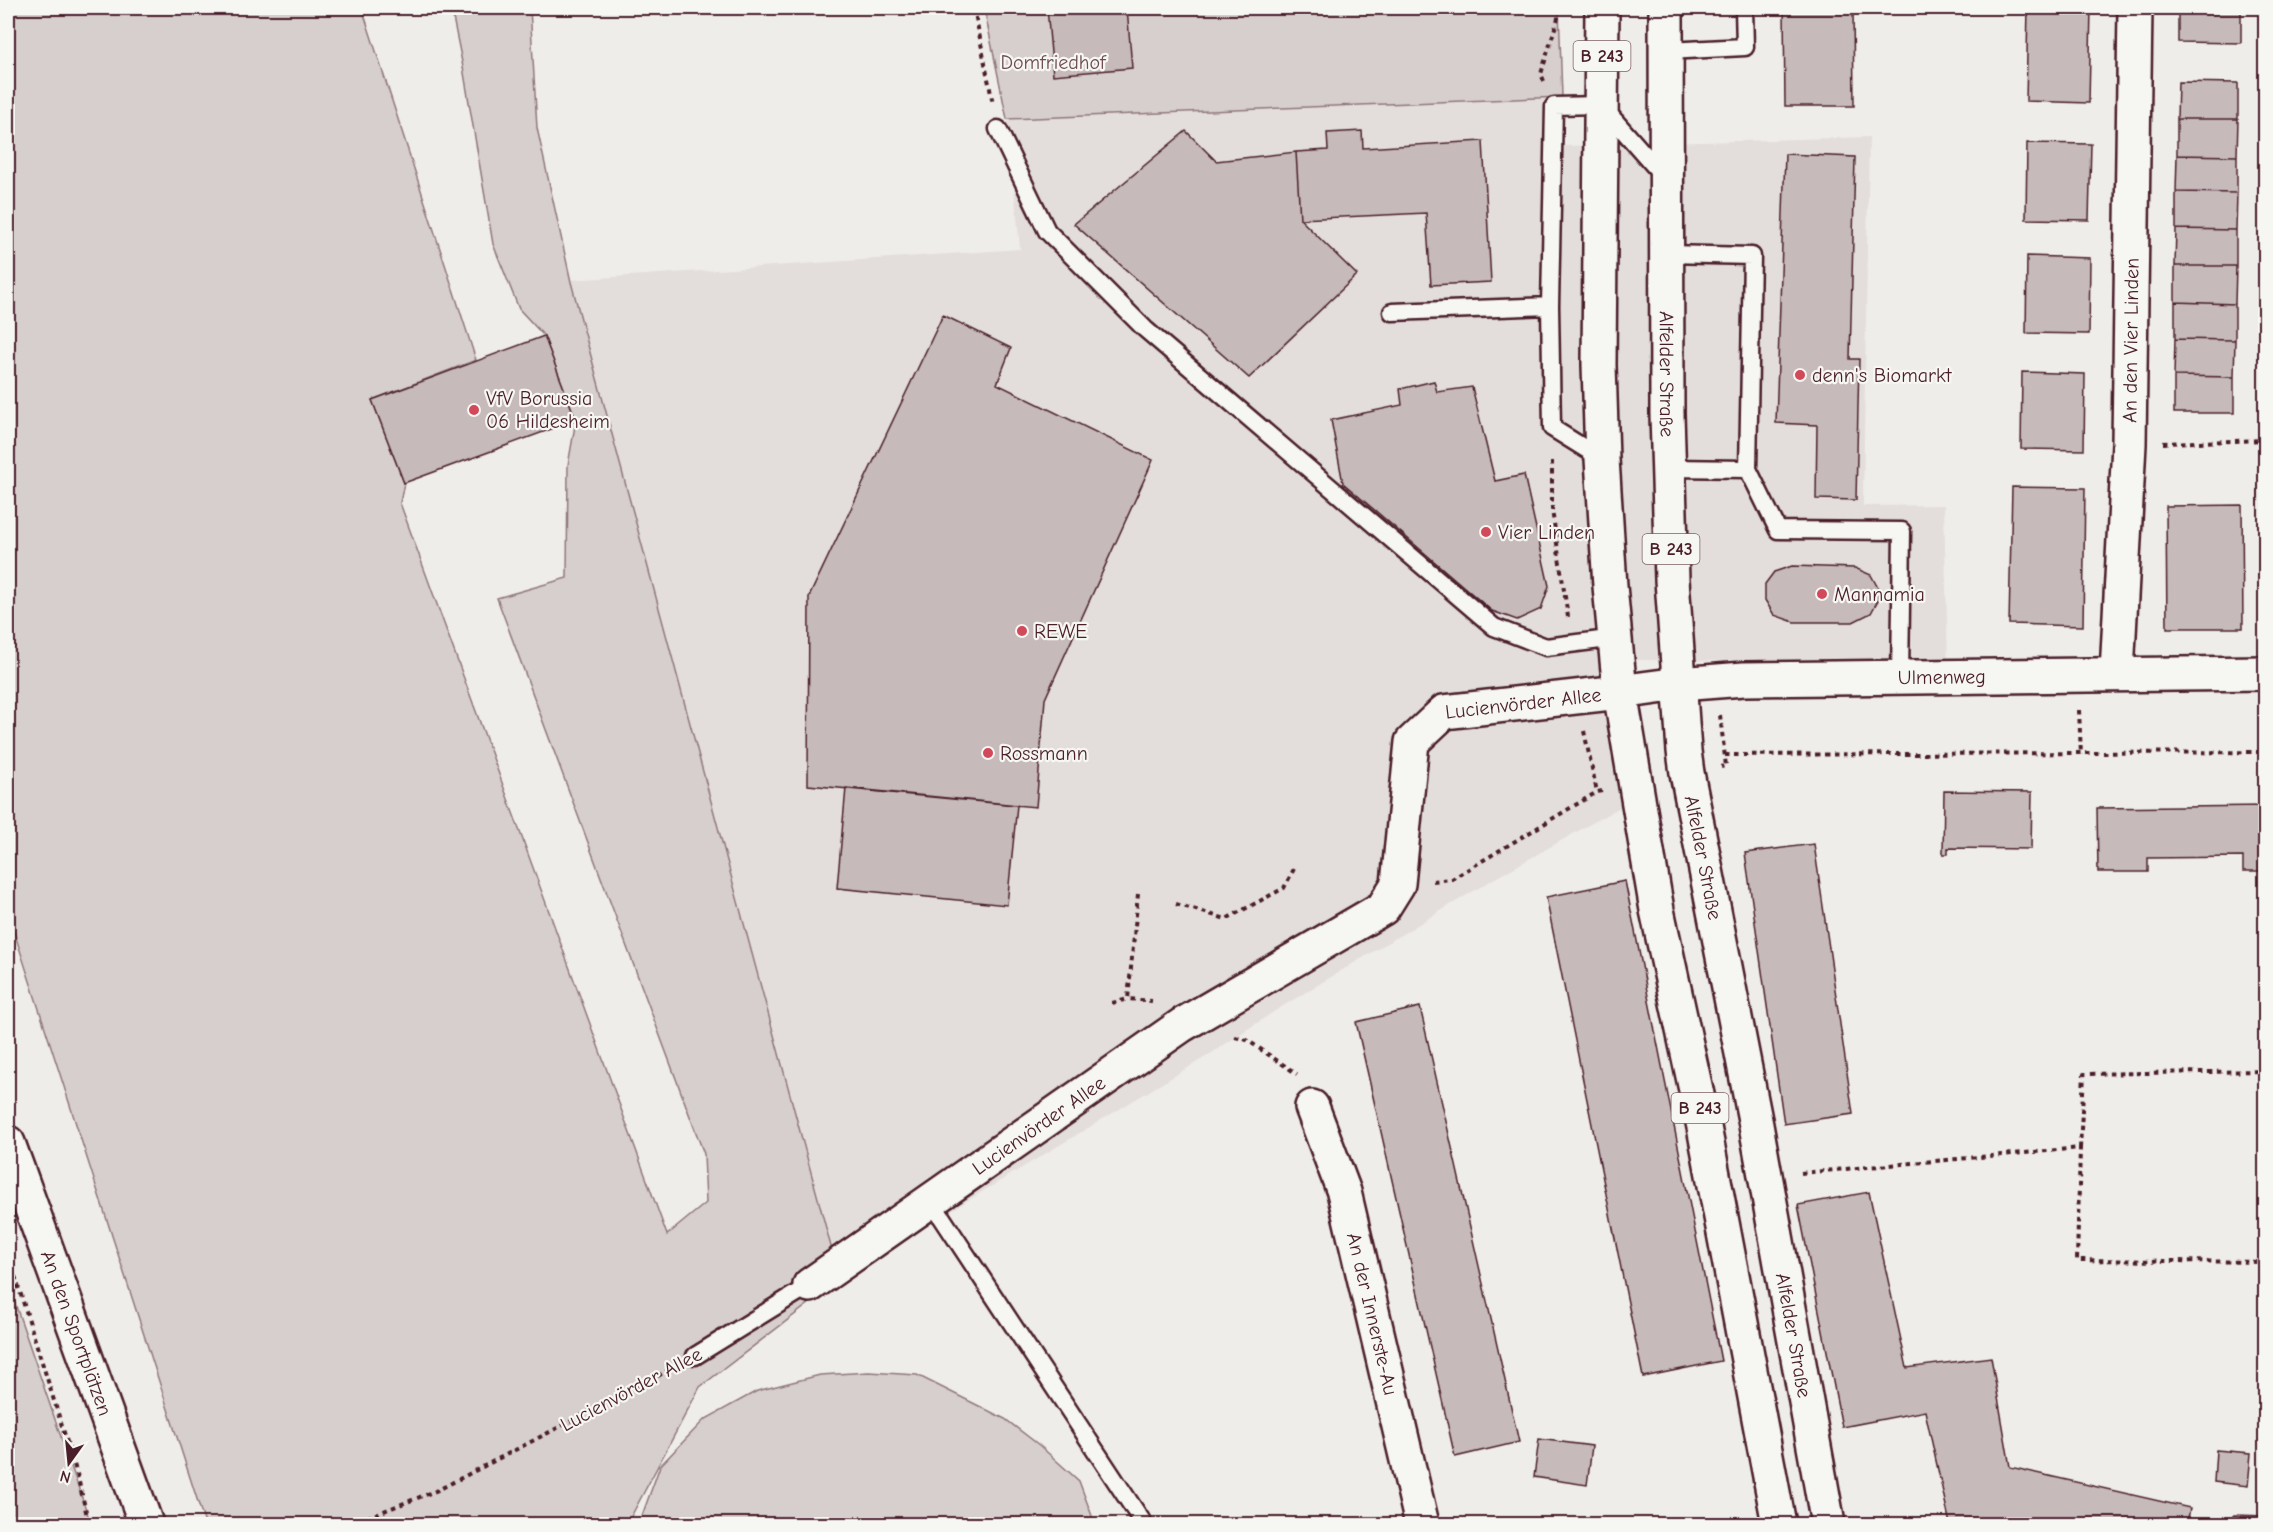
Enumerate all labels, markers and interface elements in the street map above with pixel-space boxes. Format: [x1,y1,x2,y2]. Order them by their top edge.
road number: B 243 [1574,41,1630,71]
park label: Domfriedhof [1000,51,1107,74]
street label: An den Vier Linden [2118,258,2144,423]
street label: Alfelder Straße [1655,311,1679,437]
place label: denn's Biomarkt [1812,364,1953,387]
marker: denn's Biomarkt [1793,368,1807,382]
place label: VfV Borussia 06 Hildesheim [486,387,610,433]
marker: VfV Borussia 06 Hildesheim [467,403,481,417]
place label: Vier Linden [1498,521,1595,544]
marker: Vier Linden [1479,525,1493,539]
road number: B 243 [1642,534,1700,564]
place label: Mannamia [1834,583,1925,606]
marker: Mannamia [1815,587,1829,601]
place label: REWE [1034,620,1087,643]
marker: REWE [1015,624,1029,638]
street label: Ulmenweg [1898,665,1986,689]
street label: Lucienvörder Allee [1444,683,1603,724]
place label: Rossmann [1000,742,1088,765]
marker: Rossmann [981,746,995,760]
street label: Alfelder Straße [1680,794,1727,922]
street label: Lucienvörder Allee [968,1071,1110,1180]
road number: B 243 [1672,1093,1728,1123]
street label: An der Innerste-Au [1342,1231,1402,1397]
street label: An den Sportplätzen [36,1247,117,1419]
street label: Alfelder Straße [1771,1271,1816,1399]
street label: Lucienvörder Allee [557,1342,706,1436]
north arrow [39,1433,99,1493]
text: N [58,1466,73,1487]

